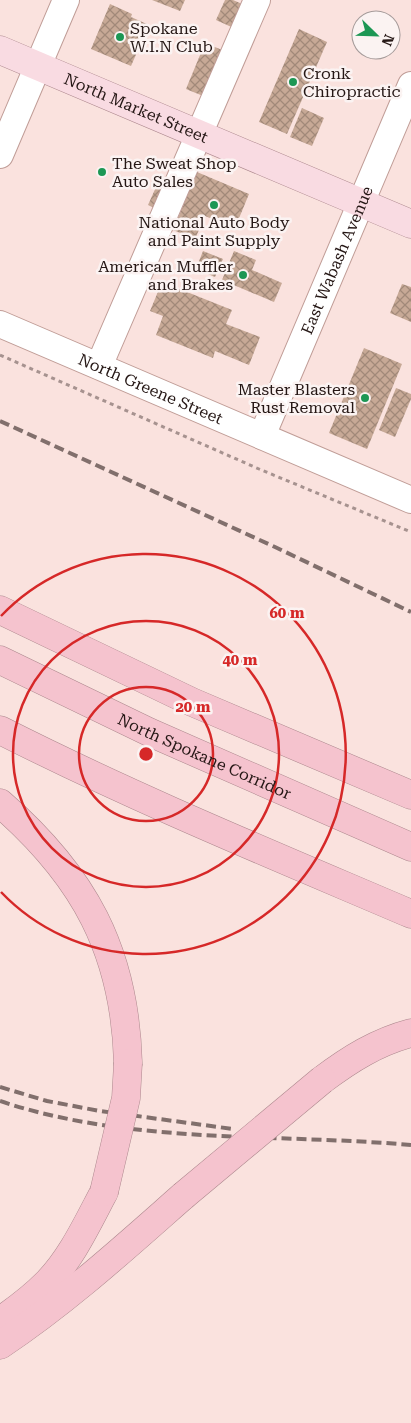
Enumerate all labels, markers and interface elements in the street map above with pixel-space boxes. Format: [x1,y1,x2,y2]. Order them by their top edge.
north arrow [351,10,401,60]
place label: Spokane W.I.N Club [130,19,213,56]
marker: Spokane W.I.N Club [114,31,126,43]
text: N [378,32,397,48]
place label: Cronk Chiropractic [303,64,401,101]
street label: North Market Street [61,69,211,147]
marker: Cronk Chiropractic [287,76,299,88]
place label: The Sweat Shop Auto Sales [112,154,237,191]
marker: The Sweat Shop Auto Sales [96,166,108,178]
street label: East Wabash Avenue [297,183,377,337]
marker: National Auto Body and Paint Supply [208,199,220,211]
place label: National Auto Body and Paint Supply [139,213,290,250]
place label: American Muffler and Brakes [98,257,233,294]
marker: American Muffler and Brakes [237,269,249,281]
street label: North Greene Street [75,350,226,428]
place label: Master Blasters Rust Removal [238,380,355,417]
marker: Master Blasters Rust Removal [359,392,371,404]
text: 60 m [269,604,305,622]
text: 40 m [222,651,258,669]
text: 20 m [175,698,211,716]
street label: North Spokane Corridor [115,709,294,803]
centre of rings [137,745,155,763]

